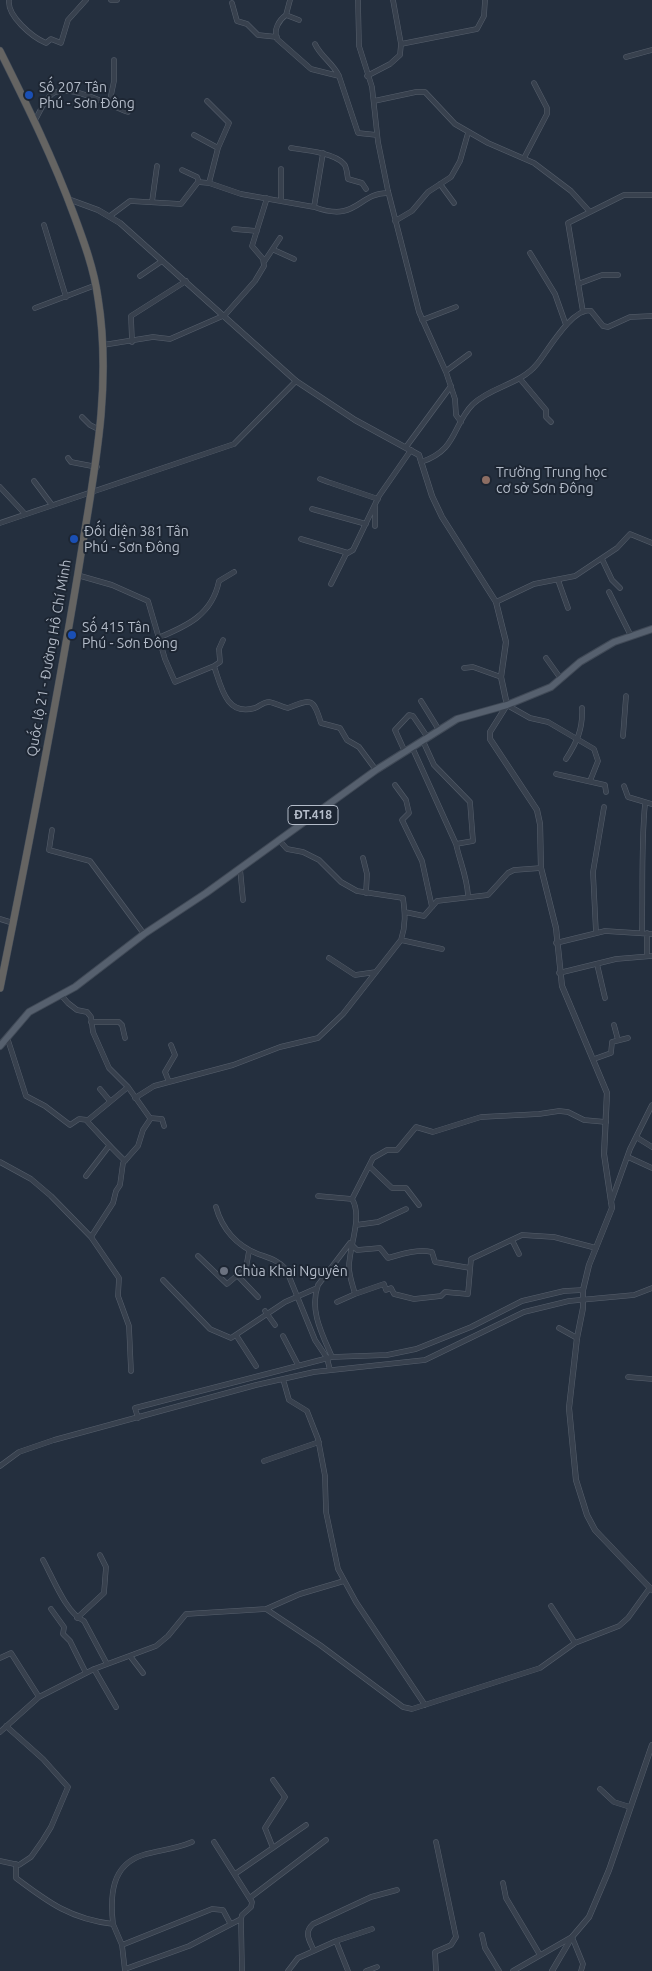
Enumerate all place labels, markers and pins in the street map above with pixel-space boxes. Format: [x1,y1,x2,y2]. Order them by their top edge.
place label: Số 207 Tân Phú - Sơn Đông [39,79,135,111]
marker: Số 207 Tân Phú - Sơn Đông [23,89,35,101]
place label: Trường Trung học cơ sở Sơn Đông [496,464,607,497]
marker: Trường Trung học cơ sở Sơn Đông [480,474,492,486]
place label: Đối diện 381 Tân Phú - Sơn Đông [84,523,189,556]
marker: Đối diện 381 Tân Phú - Sơn Đông [68,533,80,545]
place label: Số 415 Tân Phú - Sơn Đông [82,619,178,652]
marker: Số 415 Tân Phú - Sơn Đông [66,629,78,641]
place label: Chùa Khai Nguyên [234,1263,348,1279]
marker: Chùa Khai Nguyên [218,1265,230,1277]

